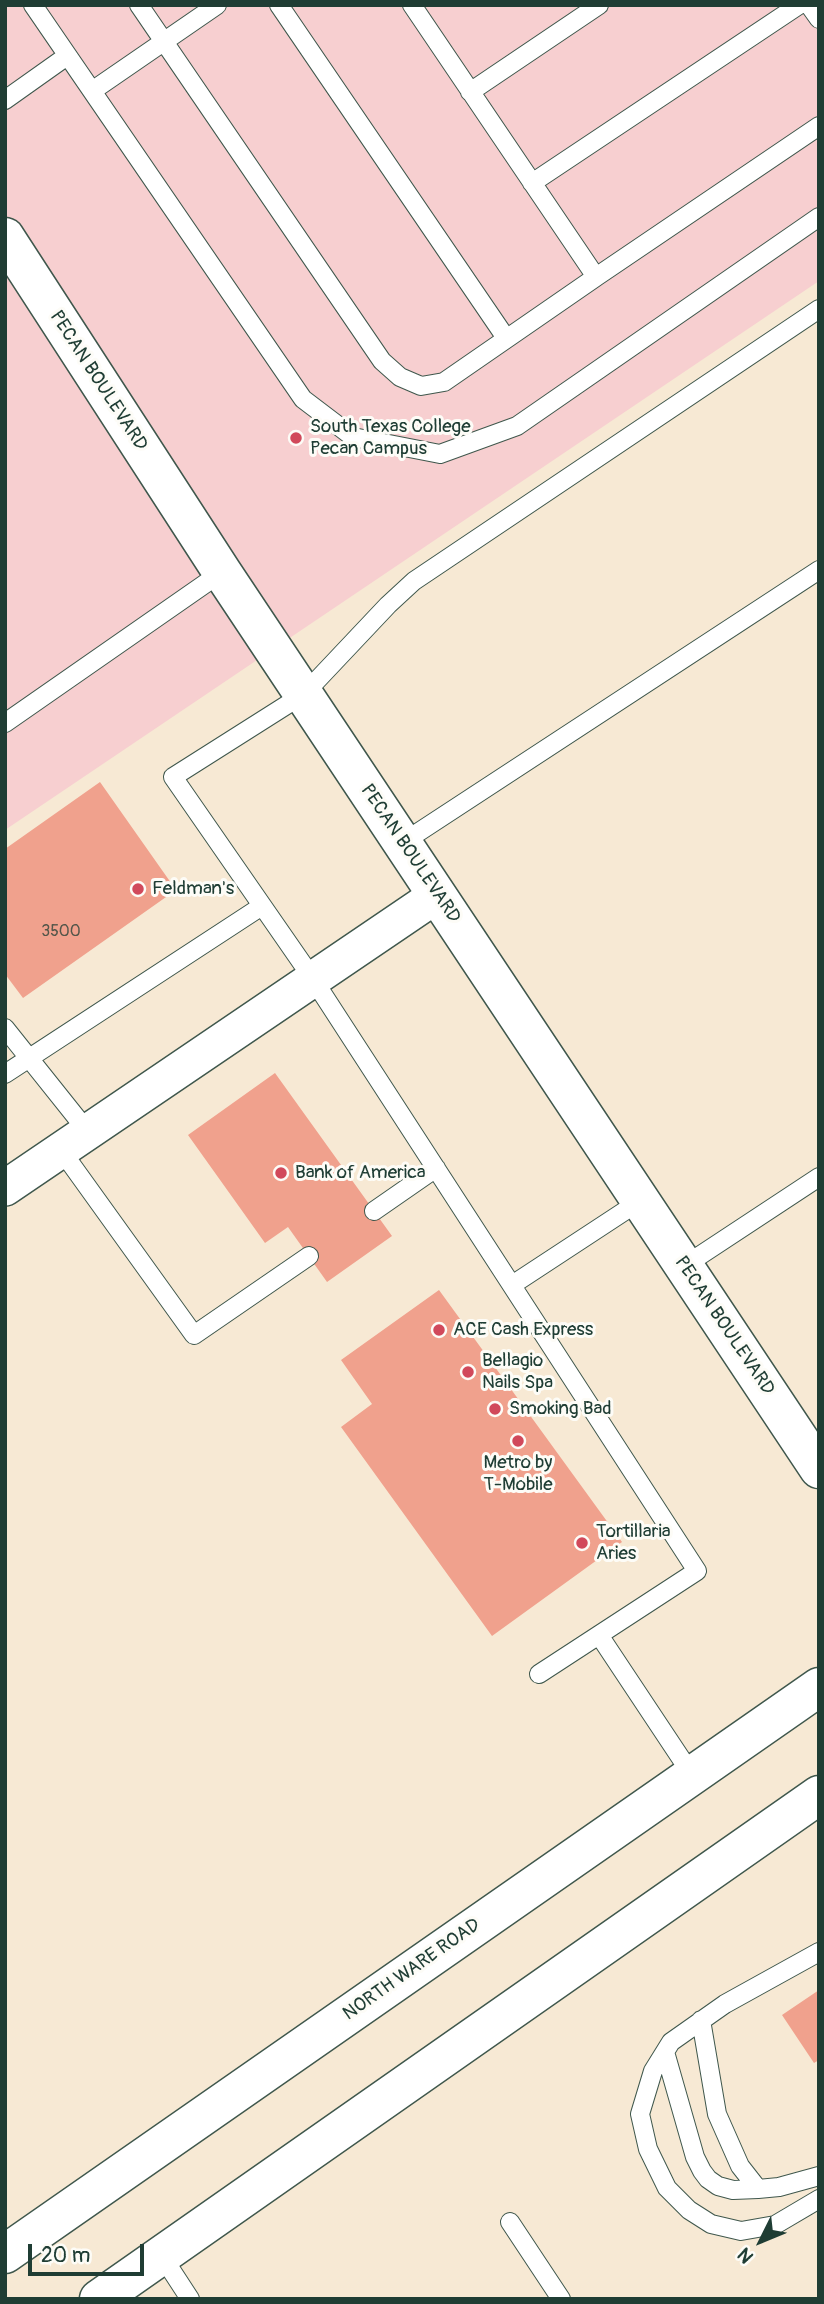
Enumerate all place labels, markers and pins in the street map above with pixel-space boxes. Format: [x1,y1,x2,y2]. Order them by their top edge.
place label: South Texas College Pecan Campus [310,416,471,460]
marker: South Texas College Pecan Campus [288,430,304,446]
place label: Feldman's [152,878,234,900]
marker: Feldman's [130,881,146,897]
place label: Bank of America [295,1162,426,1184]
marker: Bank of America [273,1165,289,1181]
place label: ACE Cash Express [453,1319,593,1341]
marker: ACE Cash Express [431,1322,447,1338]
place label: Bellagio Nails Spa [482,1350,553,1394]
marker: Bellagio Nails Spa [460,1364,476,1380]
place label: Smoking Bad [509,1398,612,1420]
marker: Smoking Bad [487,1401,503,1417]
marker: Metro by T-Mobile [510,1433,526,1449]
place label: Metro by T-Mobile [483,1452,553,1496]
place label: Tortillaria Aries [596,1521,671,1565]
marker: Tortillaria Aries [574,1535,590,1551]

